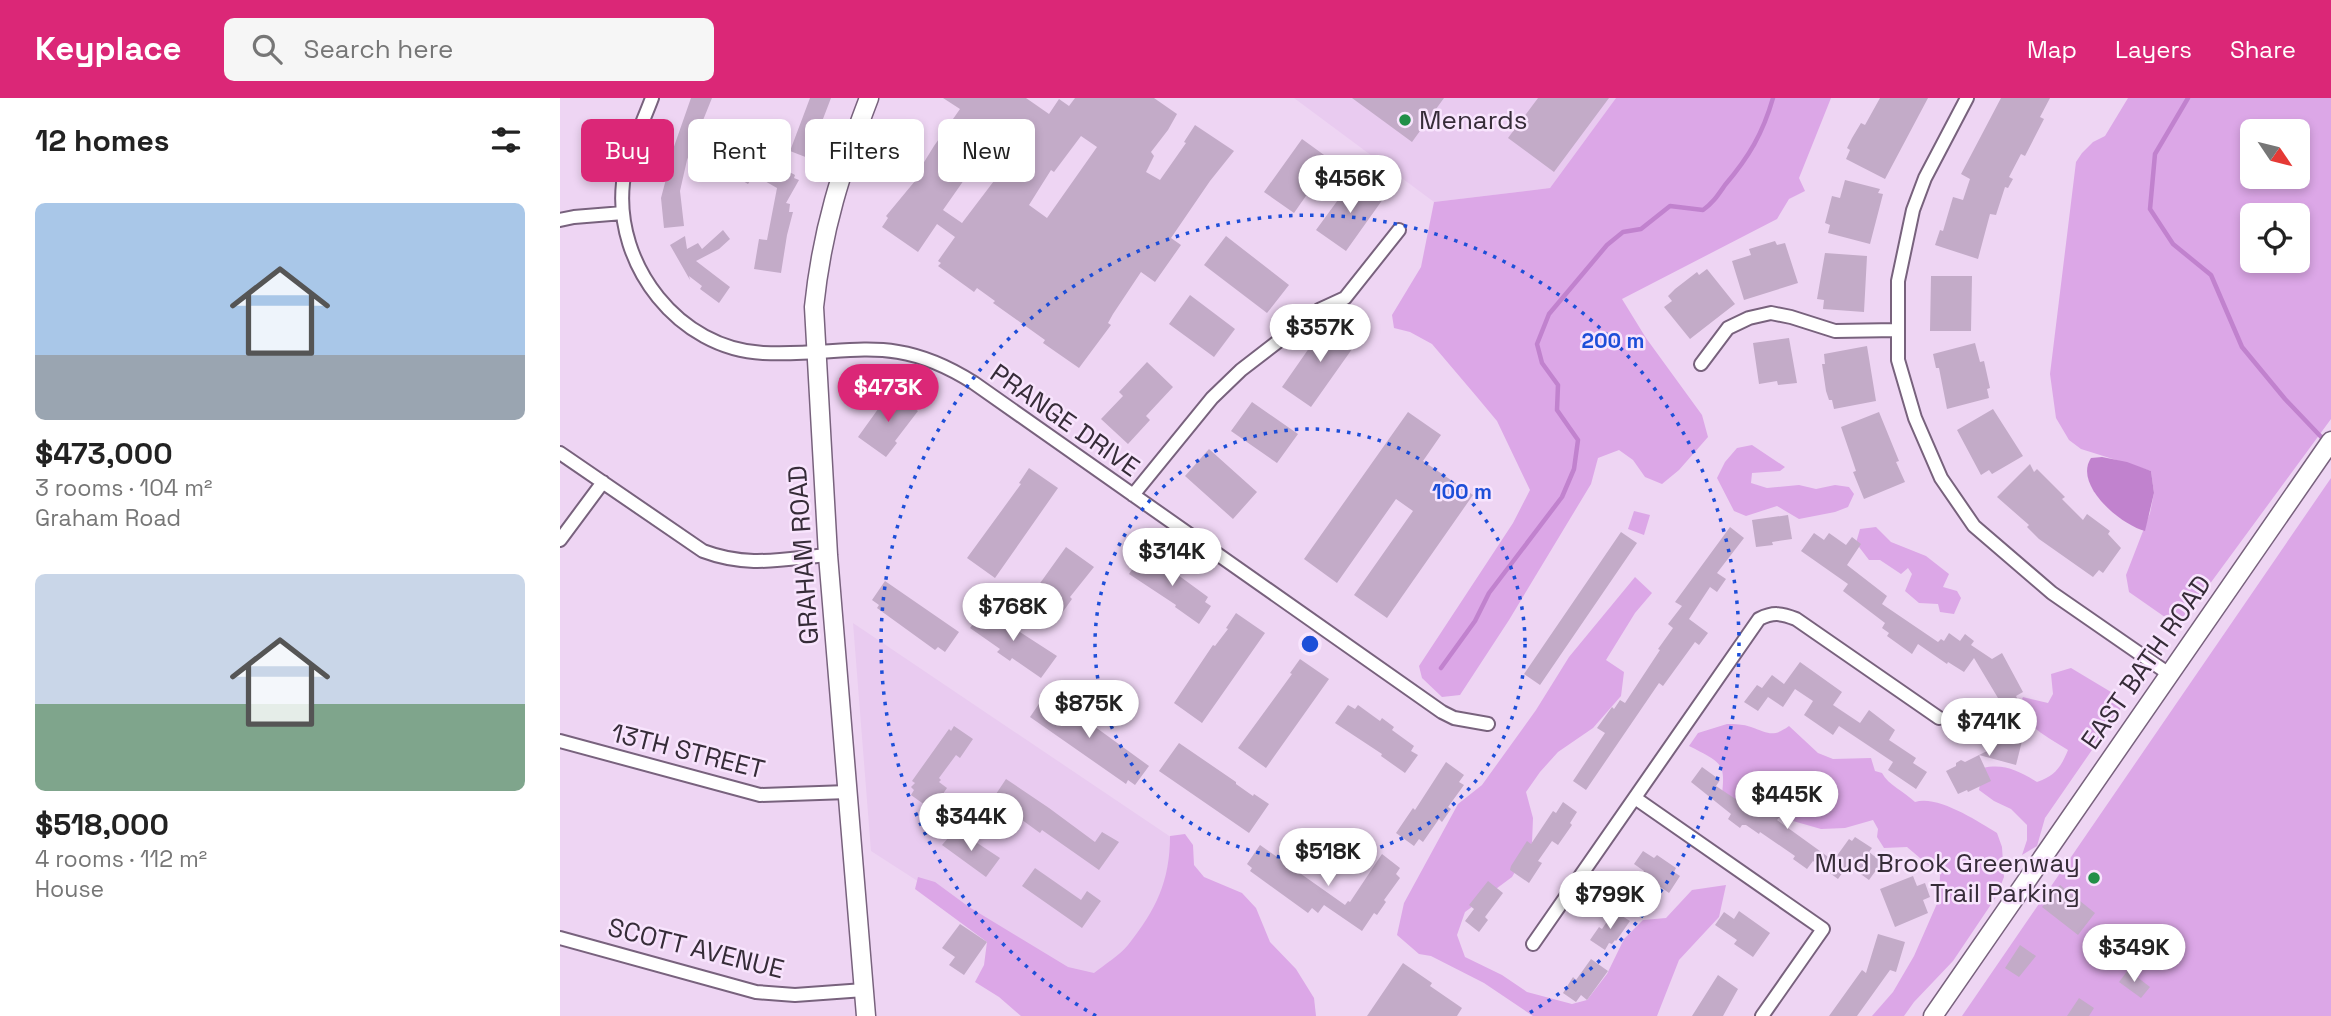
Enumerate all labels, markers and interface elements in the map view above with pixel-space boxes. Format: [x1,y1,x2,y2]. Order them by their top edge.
search box [224,18,714,81]
text: Keyplace [35,28,182,70]
icon: search [248,30,286,68]
text: Search here [304,32,453,66]
text: Map [2027,34,2077,65]
text: Layers [2115,34,2192,65]
text: Share [2230,34,2296,65]
place label: Menards [1419,103,1528,137]
marker: Menards [1397,112,1413,128]
chip: Buy [581,119,674,182]
chip: Rent [688,119,791,182]
chip: Filters [805,119,924,182]
chip: New [938,119,1035,182]
north arrow [2240,119,2310,189]
map controls [2240,119,2310,273]
text: 12 homes [35,121,170,160]
icon: filters [487,121,525,159]
pin: $456K [1301,156,1399,215]
text: $456K [1315,163,1385,193]
button: locate [2240,203,2310,273]
icon: home [217,248,343,374]
pin: $357K [1271,304,1369,364]
text: $357K [1286,312,1354,342]
text: 200 m [1582,327,1644,354]
street label: PRANGE DRIVE [984,356,1146,484]
pin: $473K [839,364,937,424]
text: $473K [854,372,922,402]
text: $473,000 [35,434,173,473]
street label: GRAHAM ROAD [780,464,826,646]
text: 3 rooms · 104 m² [35,473,212,503]
text: 100 m [1432,478,1492,505]
text: Graham Road [35,503,181,533]
pin: $314K [1123,528,1221,588]
text: $314K [1139,536,1205,566]
street label: EAST BATH ROAD [2073,568,2219,756]
pin: $768K [964,584,1062,643]
text: $768K [978,591,1048,621]
icon: home [217,619,343,745]
centre of rings [1298,632,1322,656]
pin: $875K [1040,680,1138,740]
text: $875K [1055,688,1123,718]
pin: $741K [1940,698,2038,758]
text: $741K [1957,706,2021,736]
street label: 13TH STREET [608,716,768,786]
pin: $445K [1738,772,1836,831]
text: $445K [1751,779,1823,809]
pin: $344K [922,794,1020,853]
text: $344K [935,801,1007,831]
text: $518,000 [35,805,169,844]
pin: $518K [1279,828,1377,888]
text: $518K [1295,836,1361,866]
text: 4 rooms · 112 m² [35,844,207,874]
place label: Mud Brook Greenway Trail Parking [1815,846,2080,910]
marker: Mud Brook Greenway Trail Parking [2086,870,2102,886]
pin: $799K [1561,872,1659,931]
text: House [35,874,104,904]
text: $799K [1575,879,1645,909]
street label: SCOTT AVENUE [604,910,788,986]
pin: $349K [2085,924,2183,984]
text: $349K [2098,932,2170,962]

